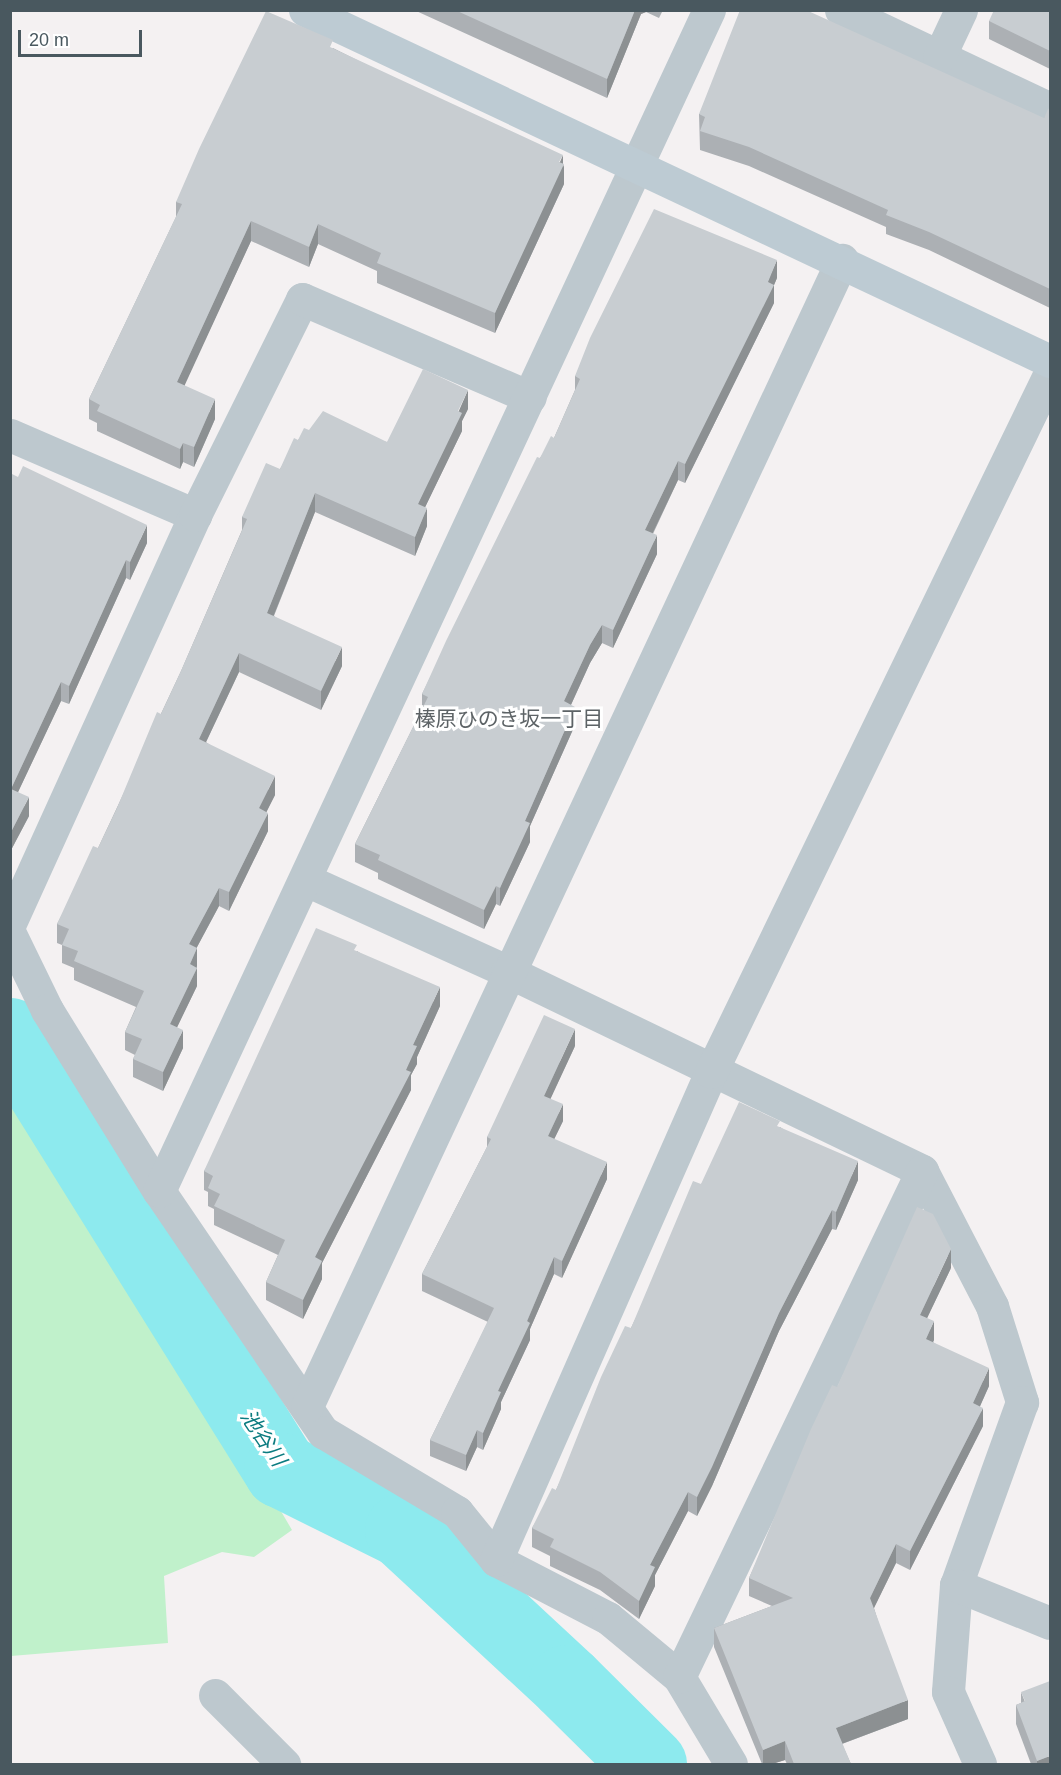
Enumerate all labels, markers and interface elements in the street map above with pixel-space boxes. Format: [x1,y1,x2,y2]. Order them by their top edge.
scale bar [21,18,146,56]
text: 20 m [29,30,69,50]
district label: 榛原ひのき坂一丁目 [415,706,603,732]
water label: 池谷川 [235,1405,291,1471]

